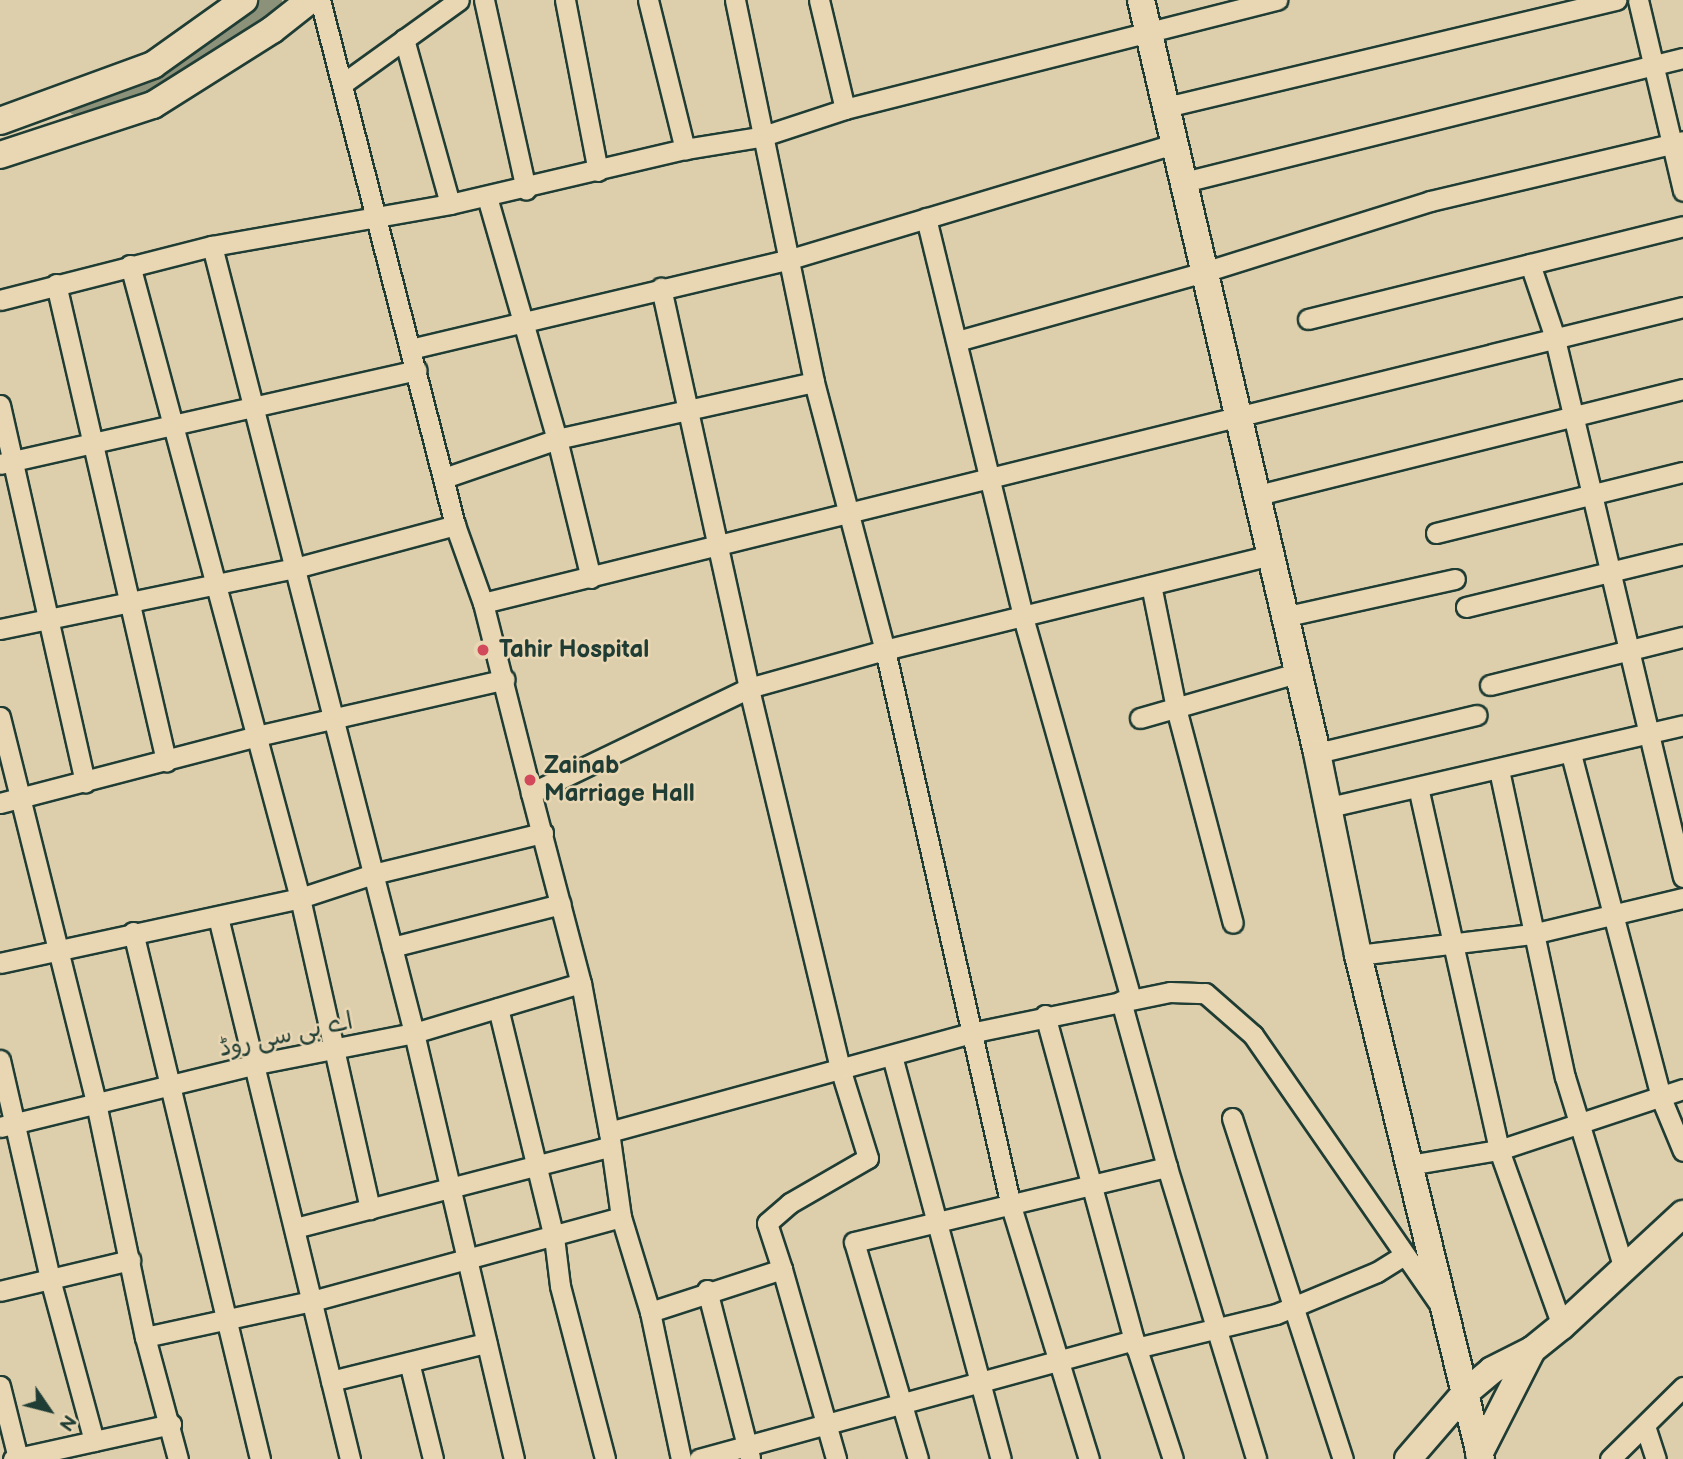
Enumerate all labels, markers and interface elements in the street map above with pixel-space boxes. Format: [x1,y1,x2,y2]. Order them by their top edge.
place label: Tahir Hospital [499,636,649,664]
marker: Tahir Hospital [473,640,493,660]
place label: Zainab Marriage Hall [544,752,695,808]
marker: Zainab Marriage Hall [522,772,538,788]
street label: اے بی سی روڈ [216,1007,356,1063]
north arrow [14,1375,84,1445]
text: N [53,1410,80,1435]

